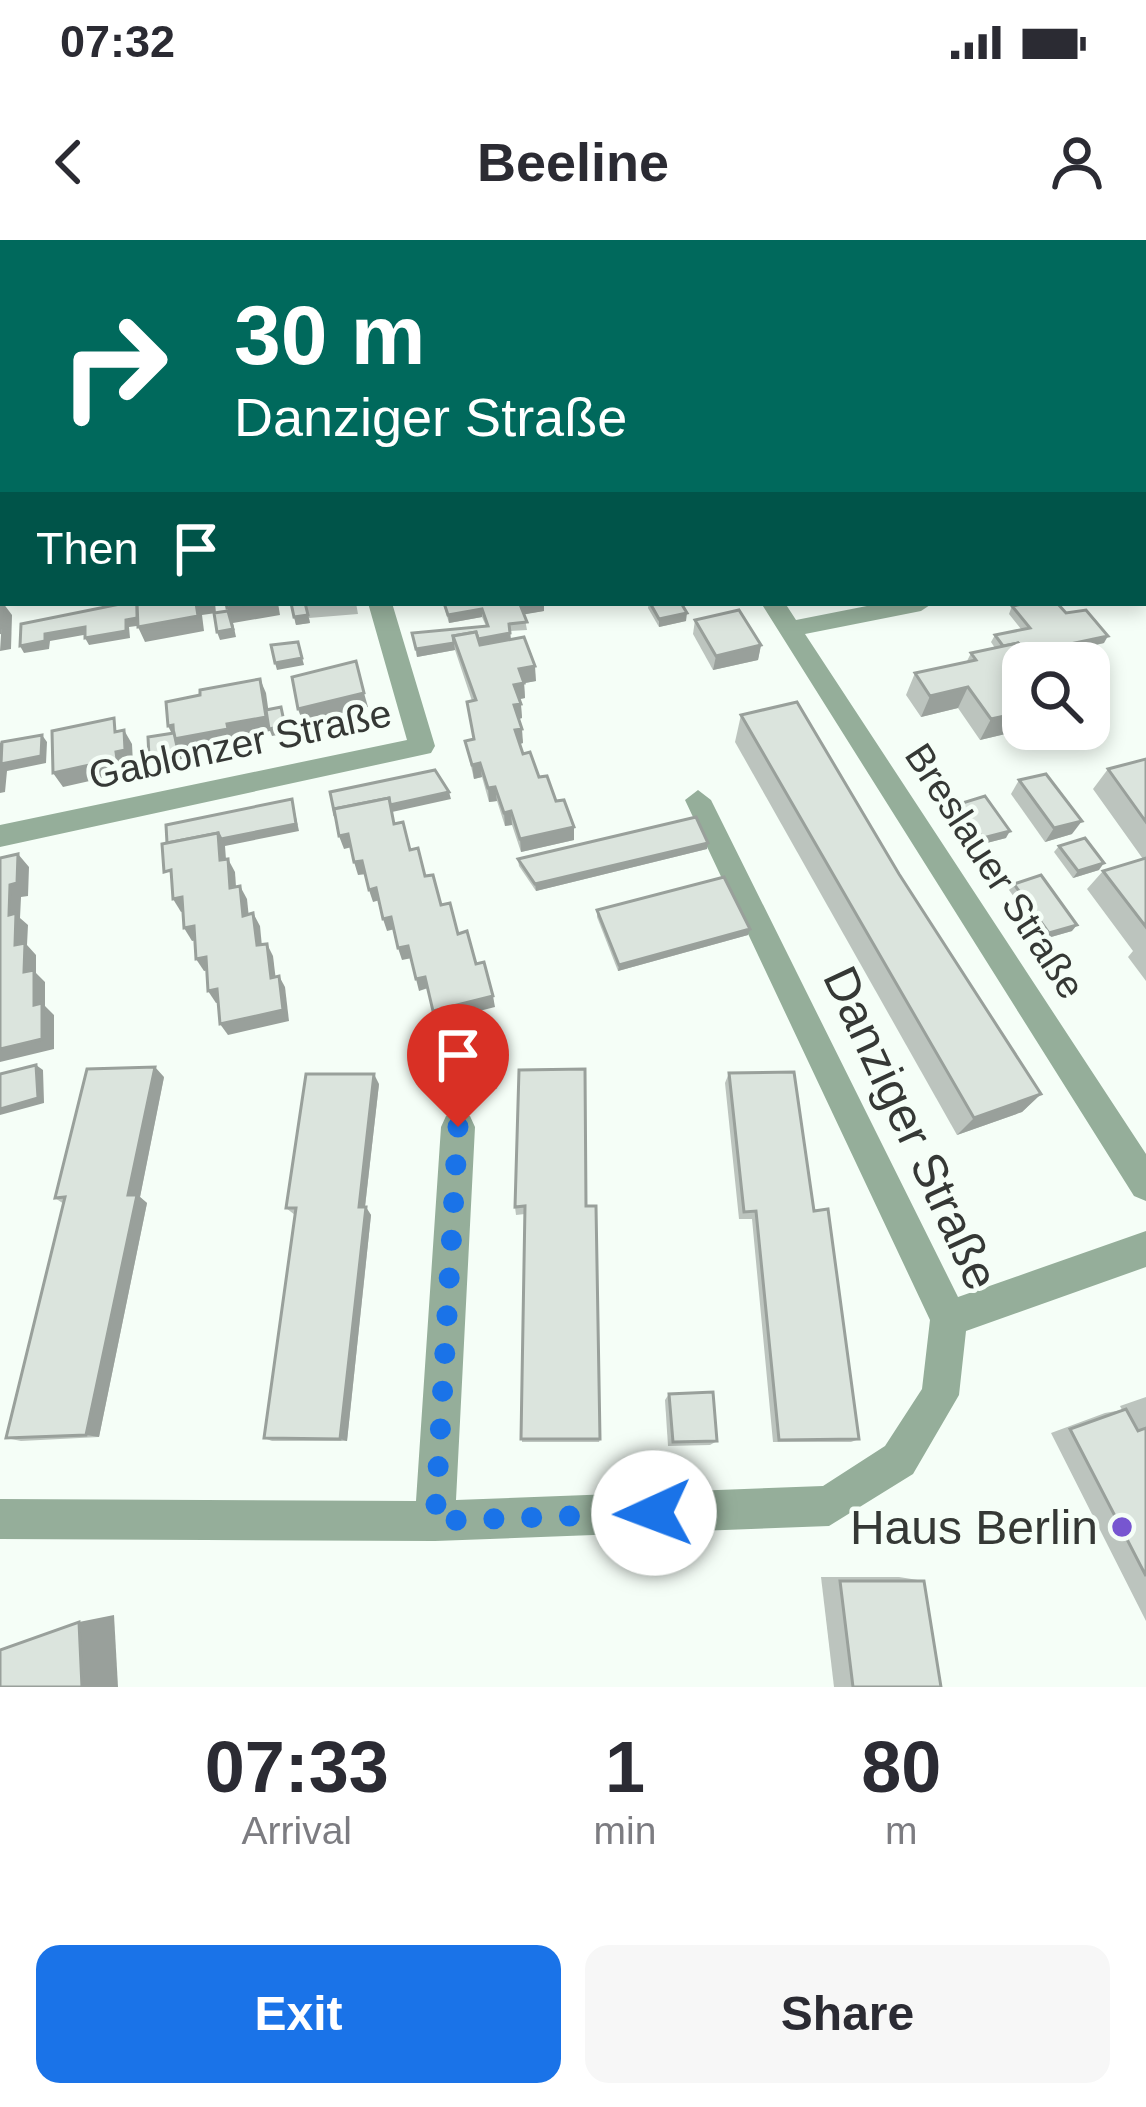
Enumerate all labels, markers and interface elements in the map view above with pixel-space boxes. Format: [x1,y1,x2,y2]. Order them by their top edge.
text: 07:32 [60,16,175,67]
icon: back [36,129,102,195]
icon: person [1044,129,1110,195]
text: Beeline [477,132,669,192]
icon: right [36,288,192,444]
text: 30 m [234,288,425,382]
text: Danziger Straße [234,387,627,447]
icon: arrive [163,516,229,582]
text: Then [36,523,139,574]
map controls [1002,642,1110,750]
button: search [1002,642,1110,750]
street label: Gablonzer Straße [85,691,395,797]
street label: Breslauer Straße [897,736,1093,1006]
street label: Danziger Straße [813,958,1009,1298]
pin [407,1004,509,1127]
icon: arrive [425,1022,491,1088]
position arrow [591,1450,717,1576]
place label: Haus Berlin [850,1501,1098,1554]
marker: Haus Berlin [1109,1514,1135,1540]
text: 07:33 [205,1727,389,1807]
text: 1 [605,1727,645,1807]
text: 80 [861,1727,941,1807]
text: Arrival [242,1809,352,1852]
text: min [594,1809,656,1852]
text: m [885,1809,917,1852]
button: Exit [36,1945,561,2083]
button: Share [585,1945,1110,2083]

